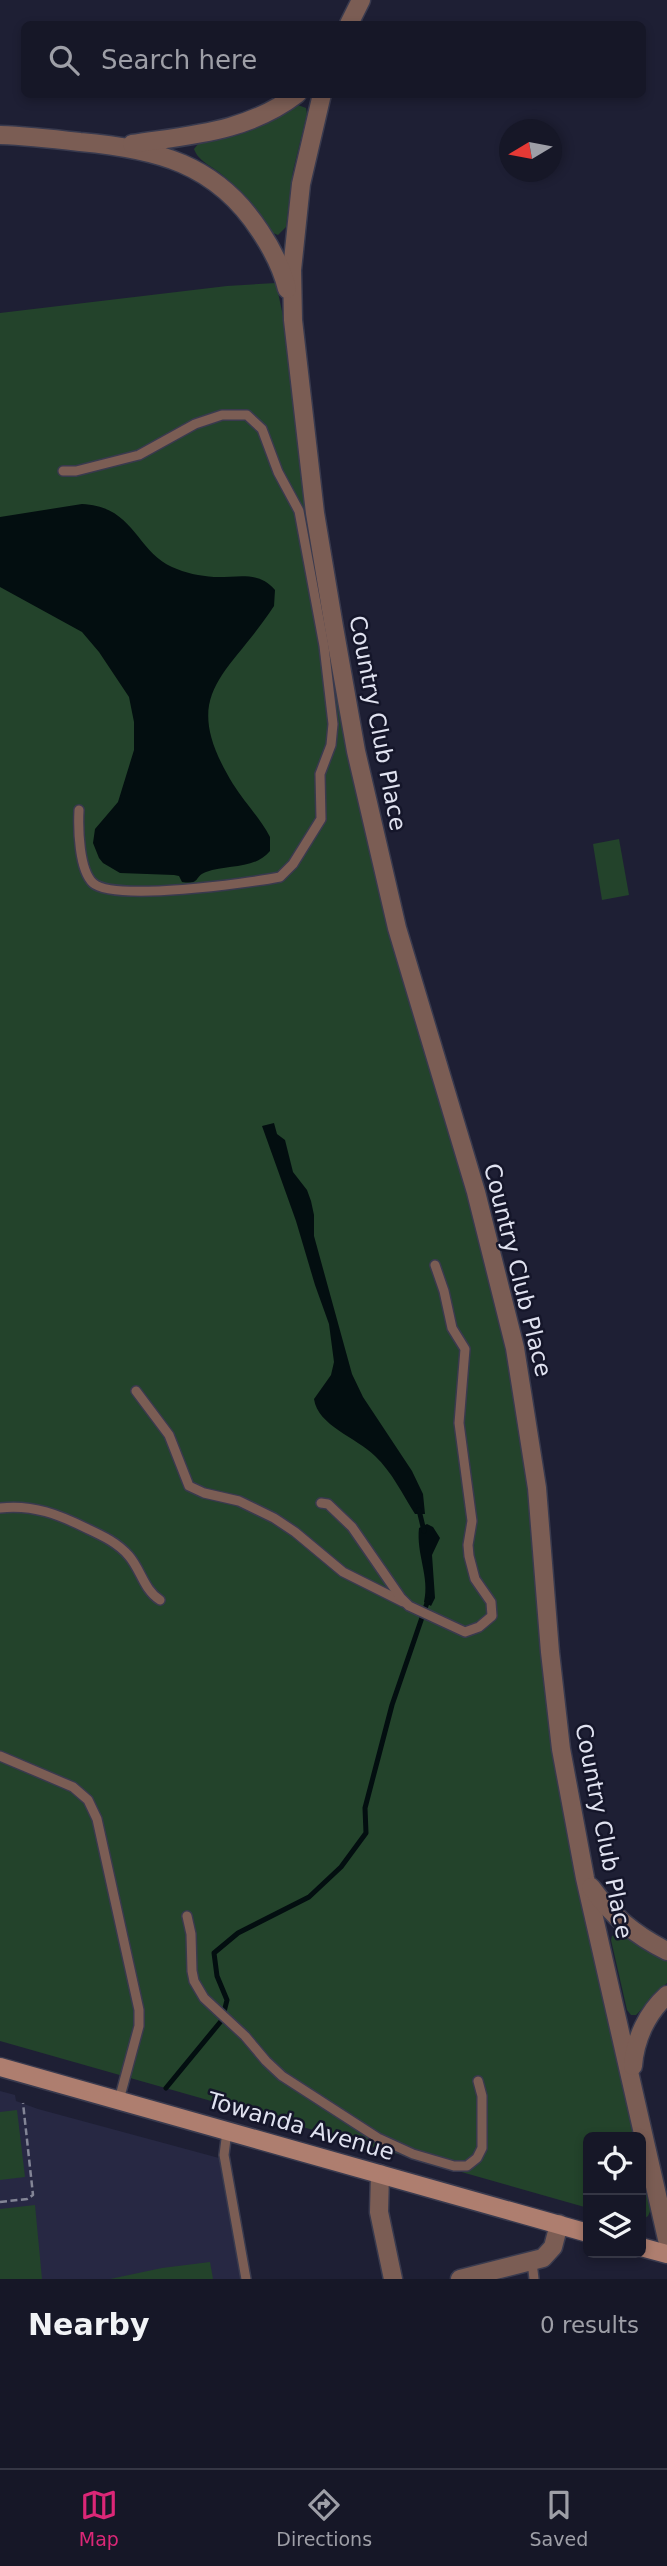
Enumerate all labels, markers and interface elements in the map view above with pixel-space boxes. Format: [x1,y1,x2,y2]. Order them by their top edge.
search box [21,21,646,98]
icon: search [45,41,83,79]
text: Search here [101,45,257,75]
north arrow [499,119,562,182]
street label: Country Club Place [344,613,412,833]
street label: Country Club Place [479,1161,557,1379]
street label: Country Club Place [570,1721,638,1941]
street label: Towanda Avenue [204,2087,397,2165]
map controls [583,2132,646,2258]
button: locate [583,2132,646,2195]
button: layers [583,2195,646,2258]
text: Nearby [28,2307,150,2342]
text: 0 results [540,2312,639,2338]
tab: Map [79,2486,119,2550]
tab: Directions [276,2486,372,2550]
tab: Saved [530,2486,588,2550]

